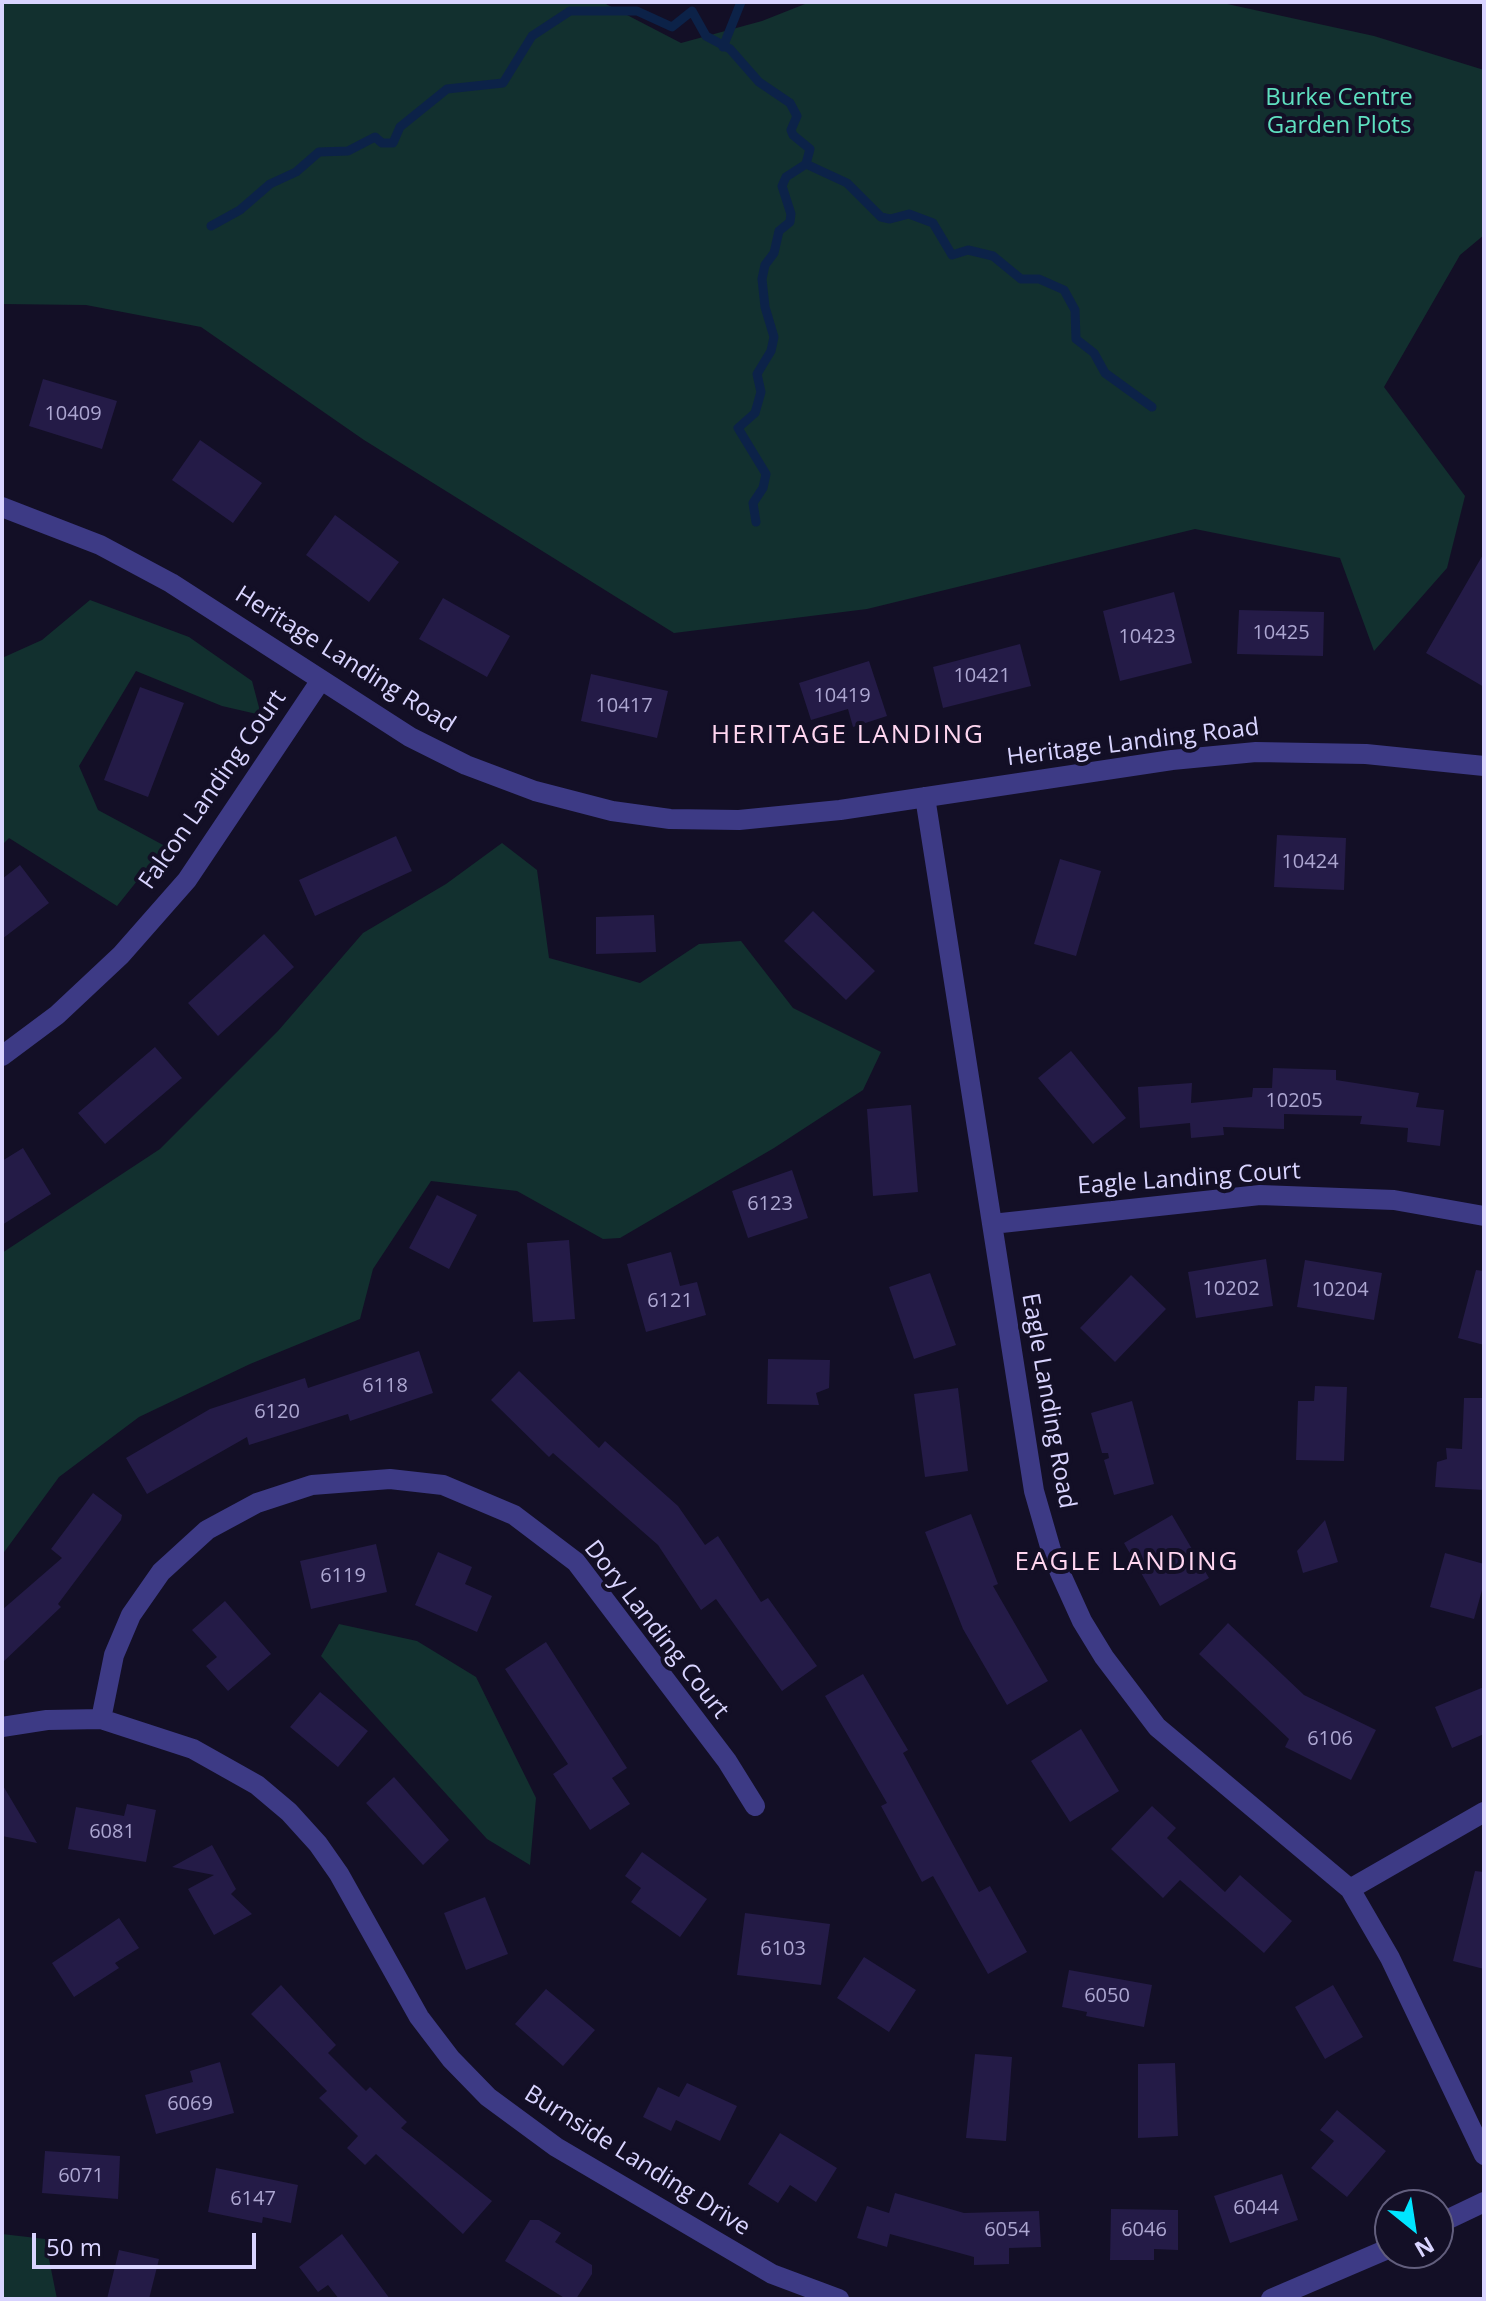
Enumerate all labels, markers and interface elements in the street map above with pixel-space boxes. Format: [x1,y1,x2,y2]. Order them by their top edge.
park label: Burke Centre Garden Plots [1265,84,1413,140]
house number: 10409 [44,402,102,426]
street label: Heritage Landing Road [230,580,460,740]
house number: 10425 [1252,621,1310,645]
house number: 10423 [1118,625,1176,649]
house number: 10421 [953,664,1011,688]
house number: 10419 [813,684,871,708]
street label: Falcon Landing Court [133,685,293,895]
house number: 10417 [595,694,653,718]
street label: Heritage Landing Road [1005,713,1261,773]
district label: HERITAGE LANDING [711,720,985,752]
house number: 10424 [1281,850,1339,874]
house number: 10205 [1265,1089,1323,1113]
street label: Eagle Landing Court [1077,1157,1301,1201]
house number: 6123 [747,1192,793,1216]
house number: 10202 [1202,1277,1260,1301]
house number: 10204 [1311,1278,1369,1302]
house number: 6121 [647,1289,693,1313]
street label: Eagle Landing Road [1015,1291,1081,1511]
house number: 6118 [362,1374,408,1398]
house number: 6120 [254,1400,300,1424]
street label: Dory Landing Court [578,1535,734,1725]
district label: EAGLE LANDING [1015,1547,1239,1579]
house number: 6119 [320,1564,366,1588]
house number: 6106 [1307,1727,1353,1751]
house number: 6081 [89,1820,135,1844]
house number: 6103 [760,1937,806,1961]
house number: 6050 [1084,1984,1130,2008]
street label: Burnside Landing Drive [519,2080,755,2242]
house number: 6069 [167,2092,213,2116]
house number: 6071 [58,2164,104,2188]
house number: 6147 [230,2187,276,2211]
north arrow [1374,2189,1454,2269]
house number: 6044 [1233,2196,1279,2220]
scale bar [36,2217,260,2267]
house number: 6054 [984,2218,1030,2242]
house number: 6046 [1121,2218,1167,2242]
text: 50 m [46,2230,102,2263]
text: N [1410,2231,1440,2266]

